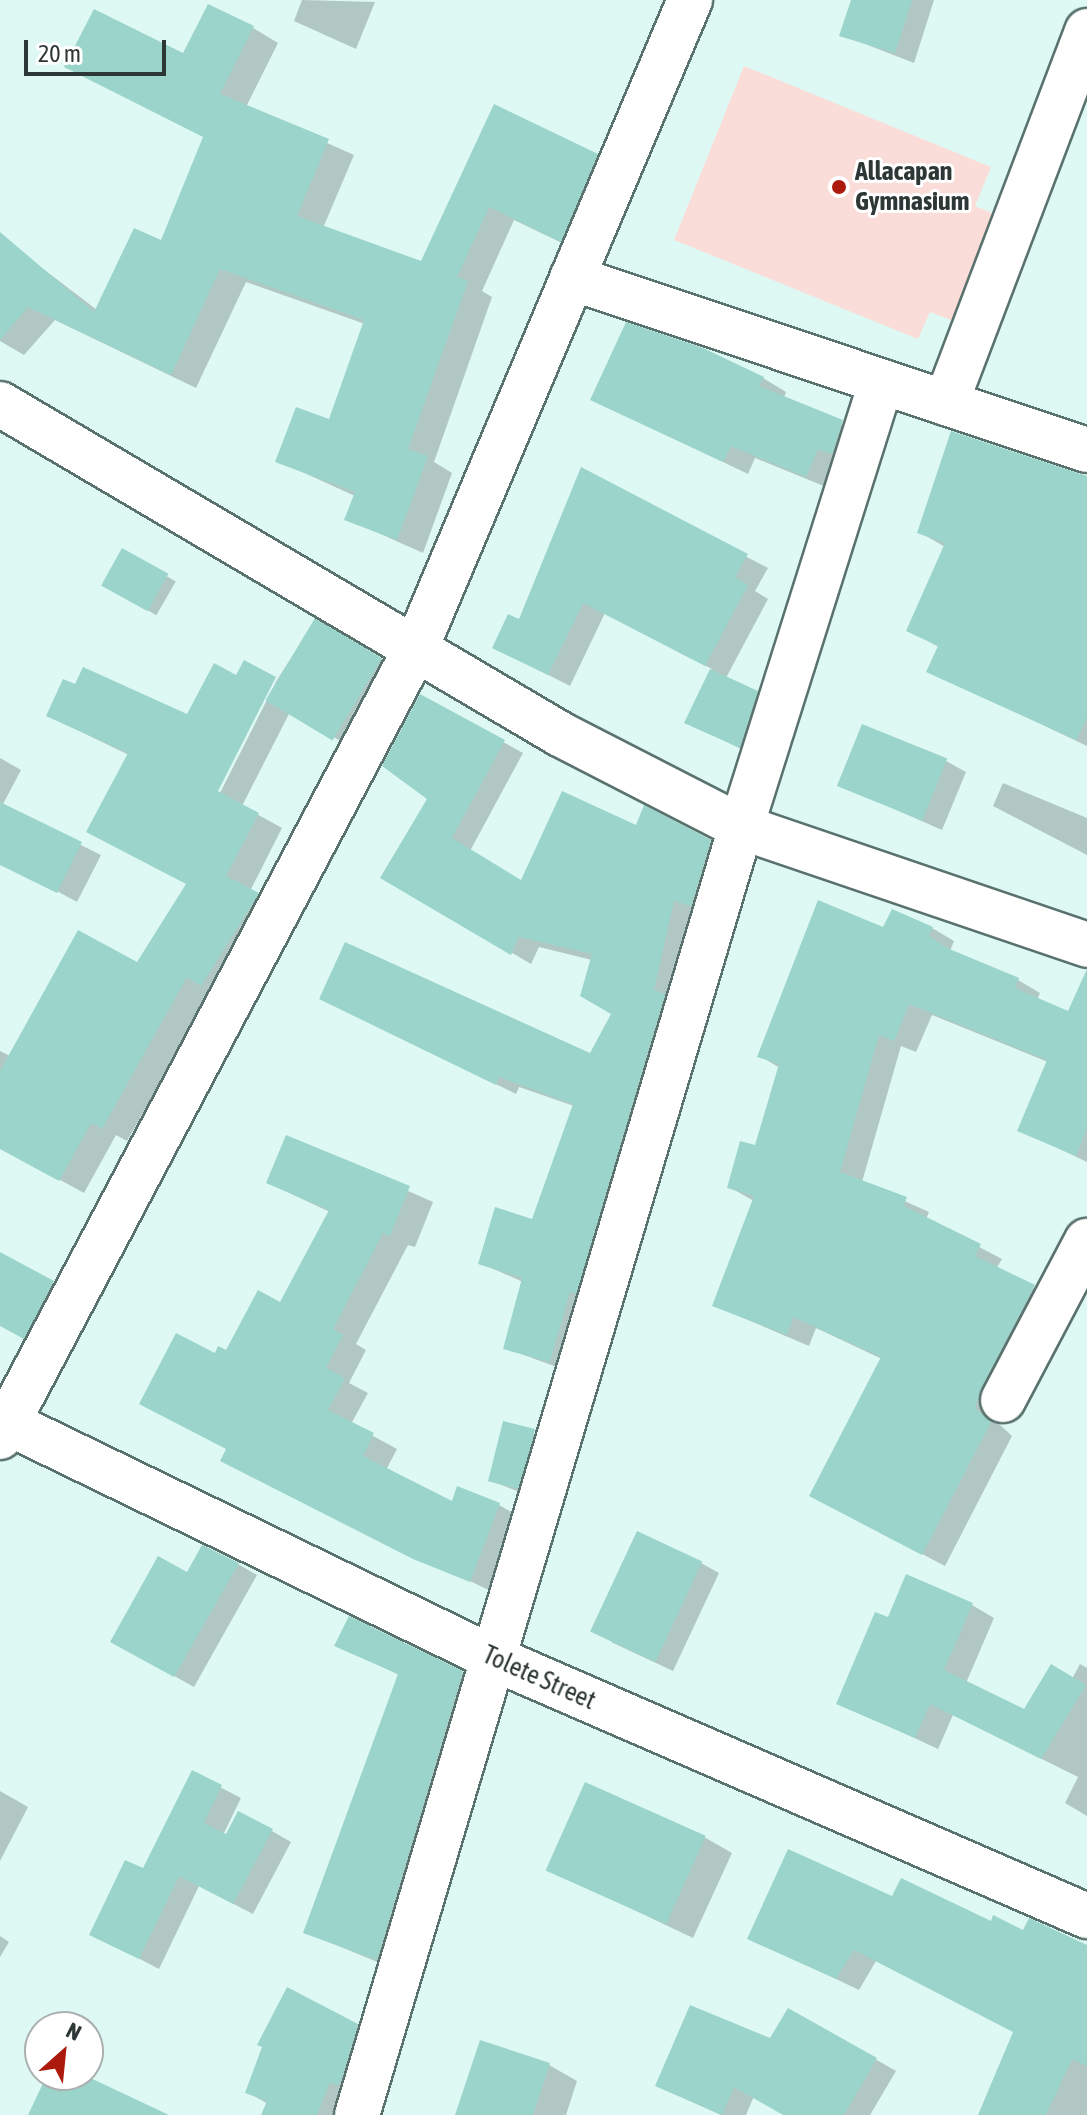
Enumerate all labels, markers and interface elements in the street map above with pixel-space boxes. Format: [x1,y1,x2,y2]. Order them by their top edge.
scale bar [28,24,170,74]
text: 20 m [38,40,81,67]
place label: Allacapan Gymnasium [855,156,969,218]
marker: Allacapan Gymnasium [830,178,848,196]
street label: Tolete Street [478,1639,600,1717]
north arrow [24,2011,104,2091]
text: N [62,2017,86,2046]

